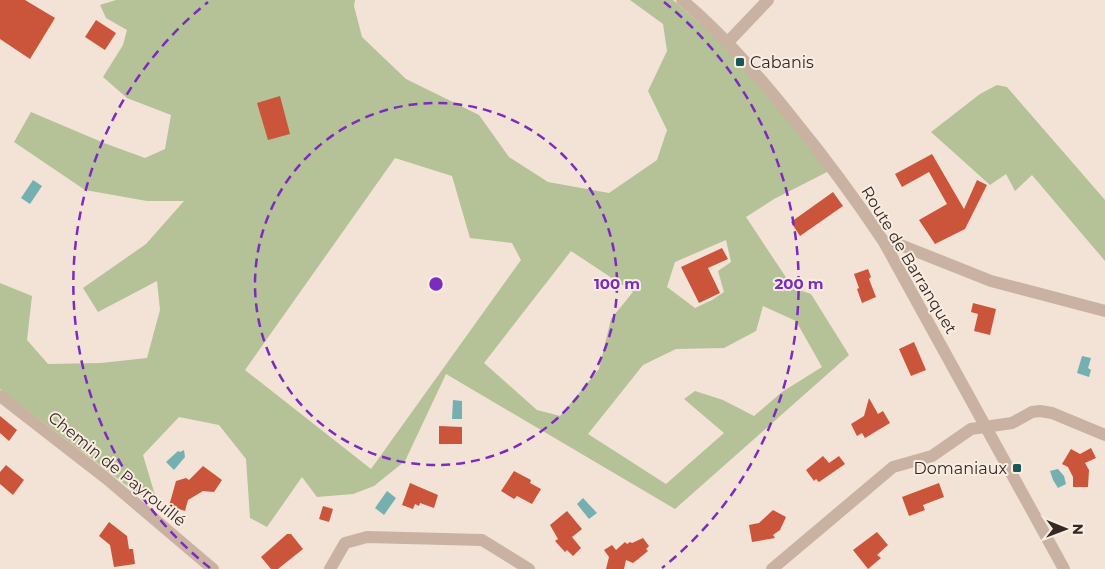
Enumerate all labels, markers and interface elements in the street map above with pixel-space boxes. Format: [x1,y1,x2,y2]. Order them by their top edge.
place label: Cabanis [750,53,814,72]
marker: Cabanis [734,56,746,68]
street label: Route de Barranquet [857,183,961,338]
text: 100 m [594,274,640,293]
text: 200 m [774,274,824,293]
centre of rings [427,275,445,293]
street label: Chemin de Payrouillé [44,408,190,530]
place label: Domaniaux [913,459,1007,478]
marker: Domaniaux [1011,462,1023,474]
north arrow [1040,504,1090,554]
text: N [1069,523,1087,535]

